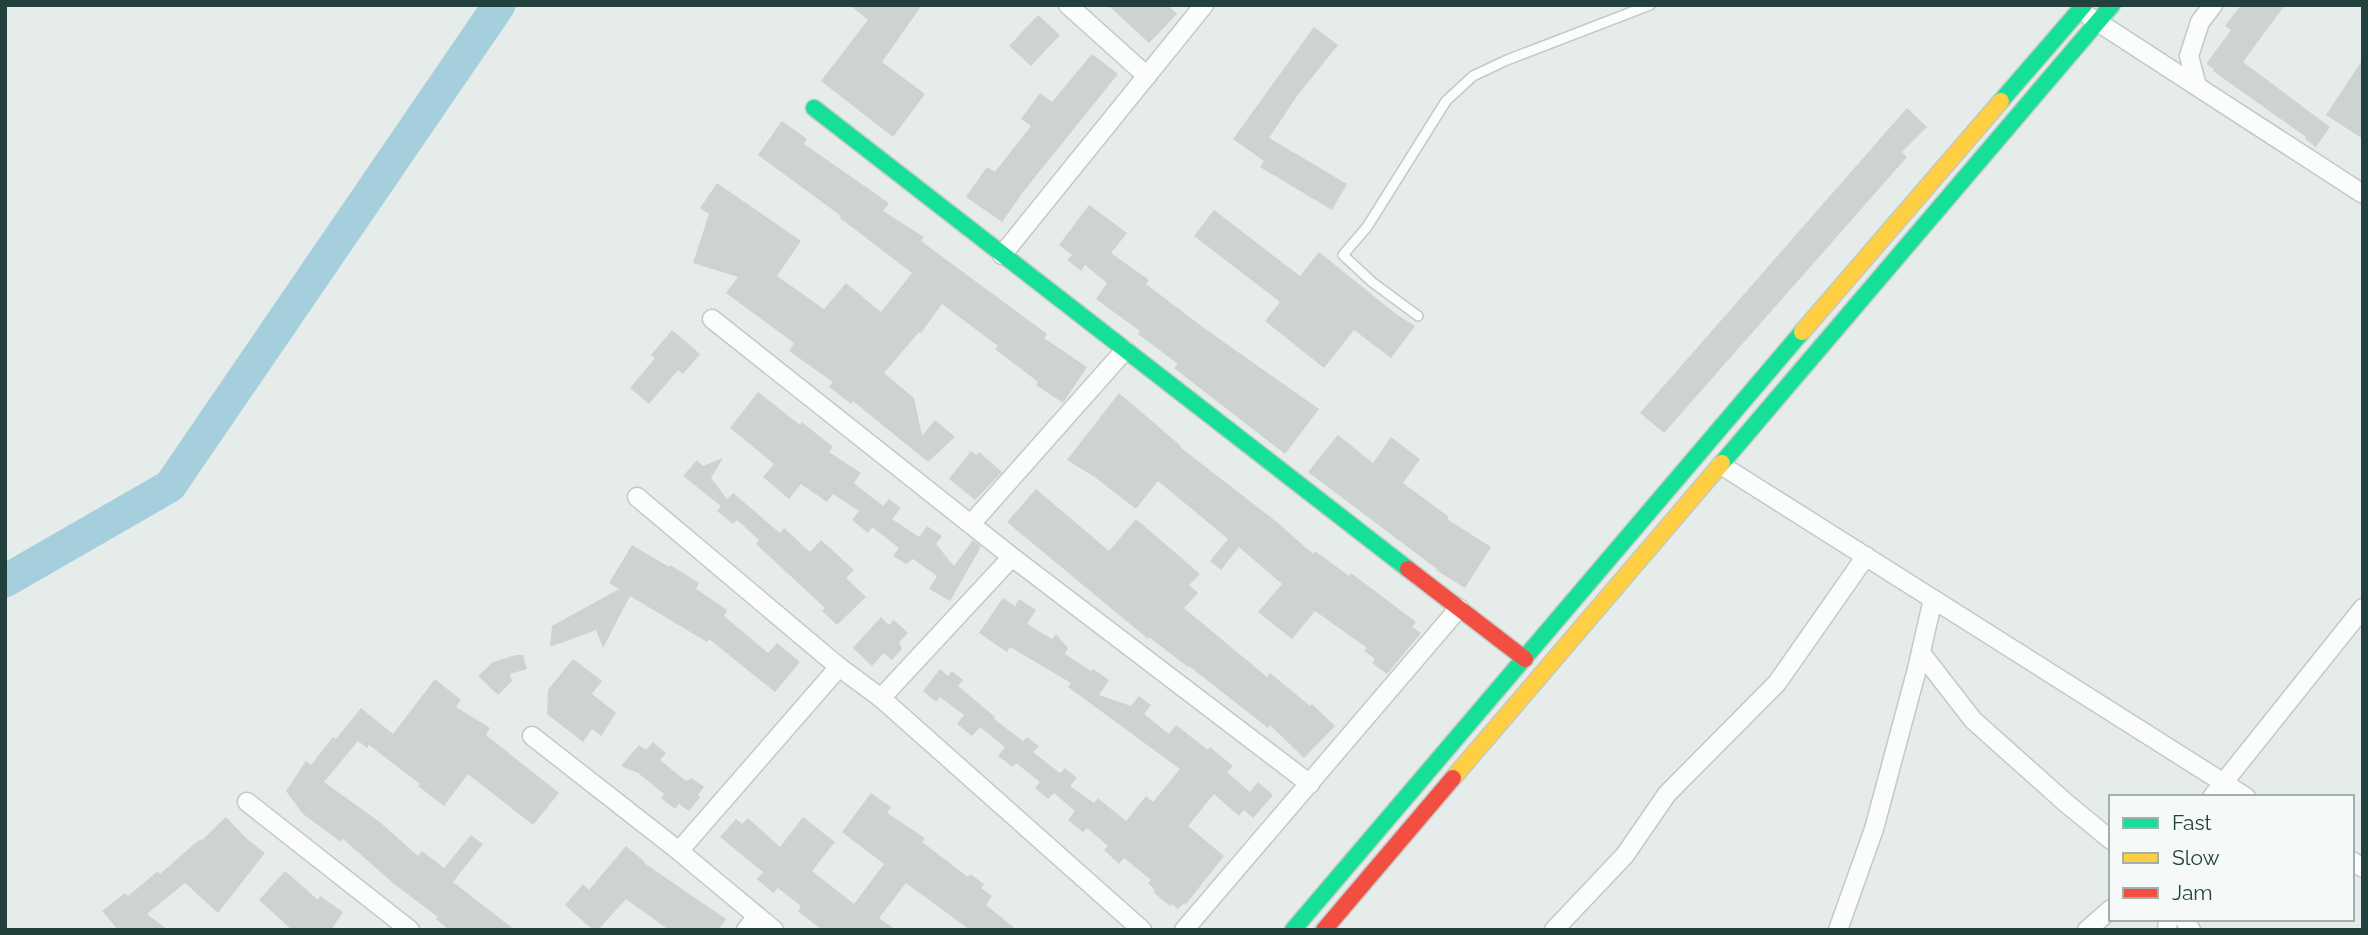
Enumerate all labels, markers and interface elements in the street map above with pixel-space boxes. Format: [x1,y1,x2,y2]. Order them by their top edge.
legend [2109,795,2354,921]
text: Fast [2172,810,2212,835]
text: Slow [2172,845,2220,870]
text: Jam [2172,880,2213,905]

